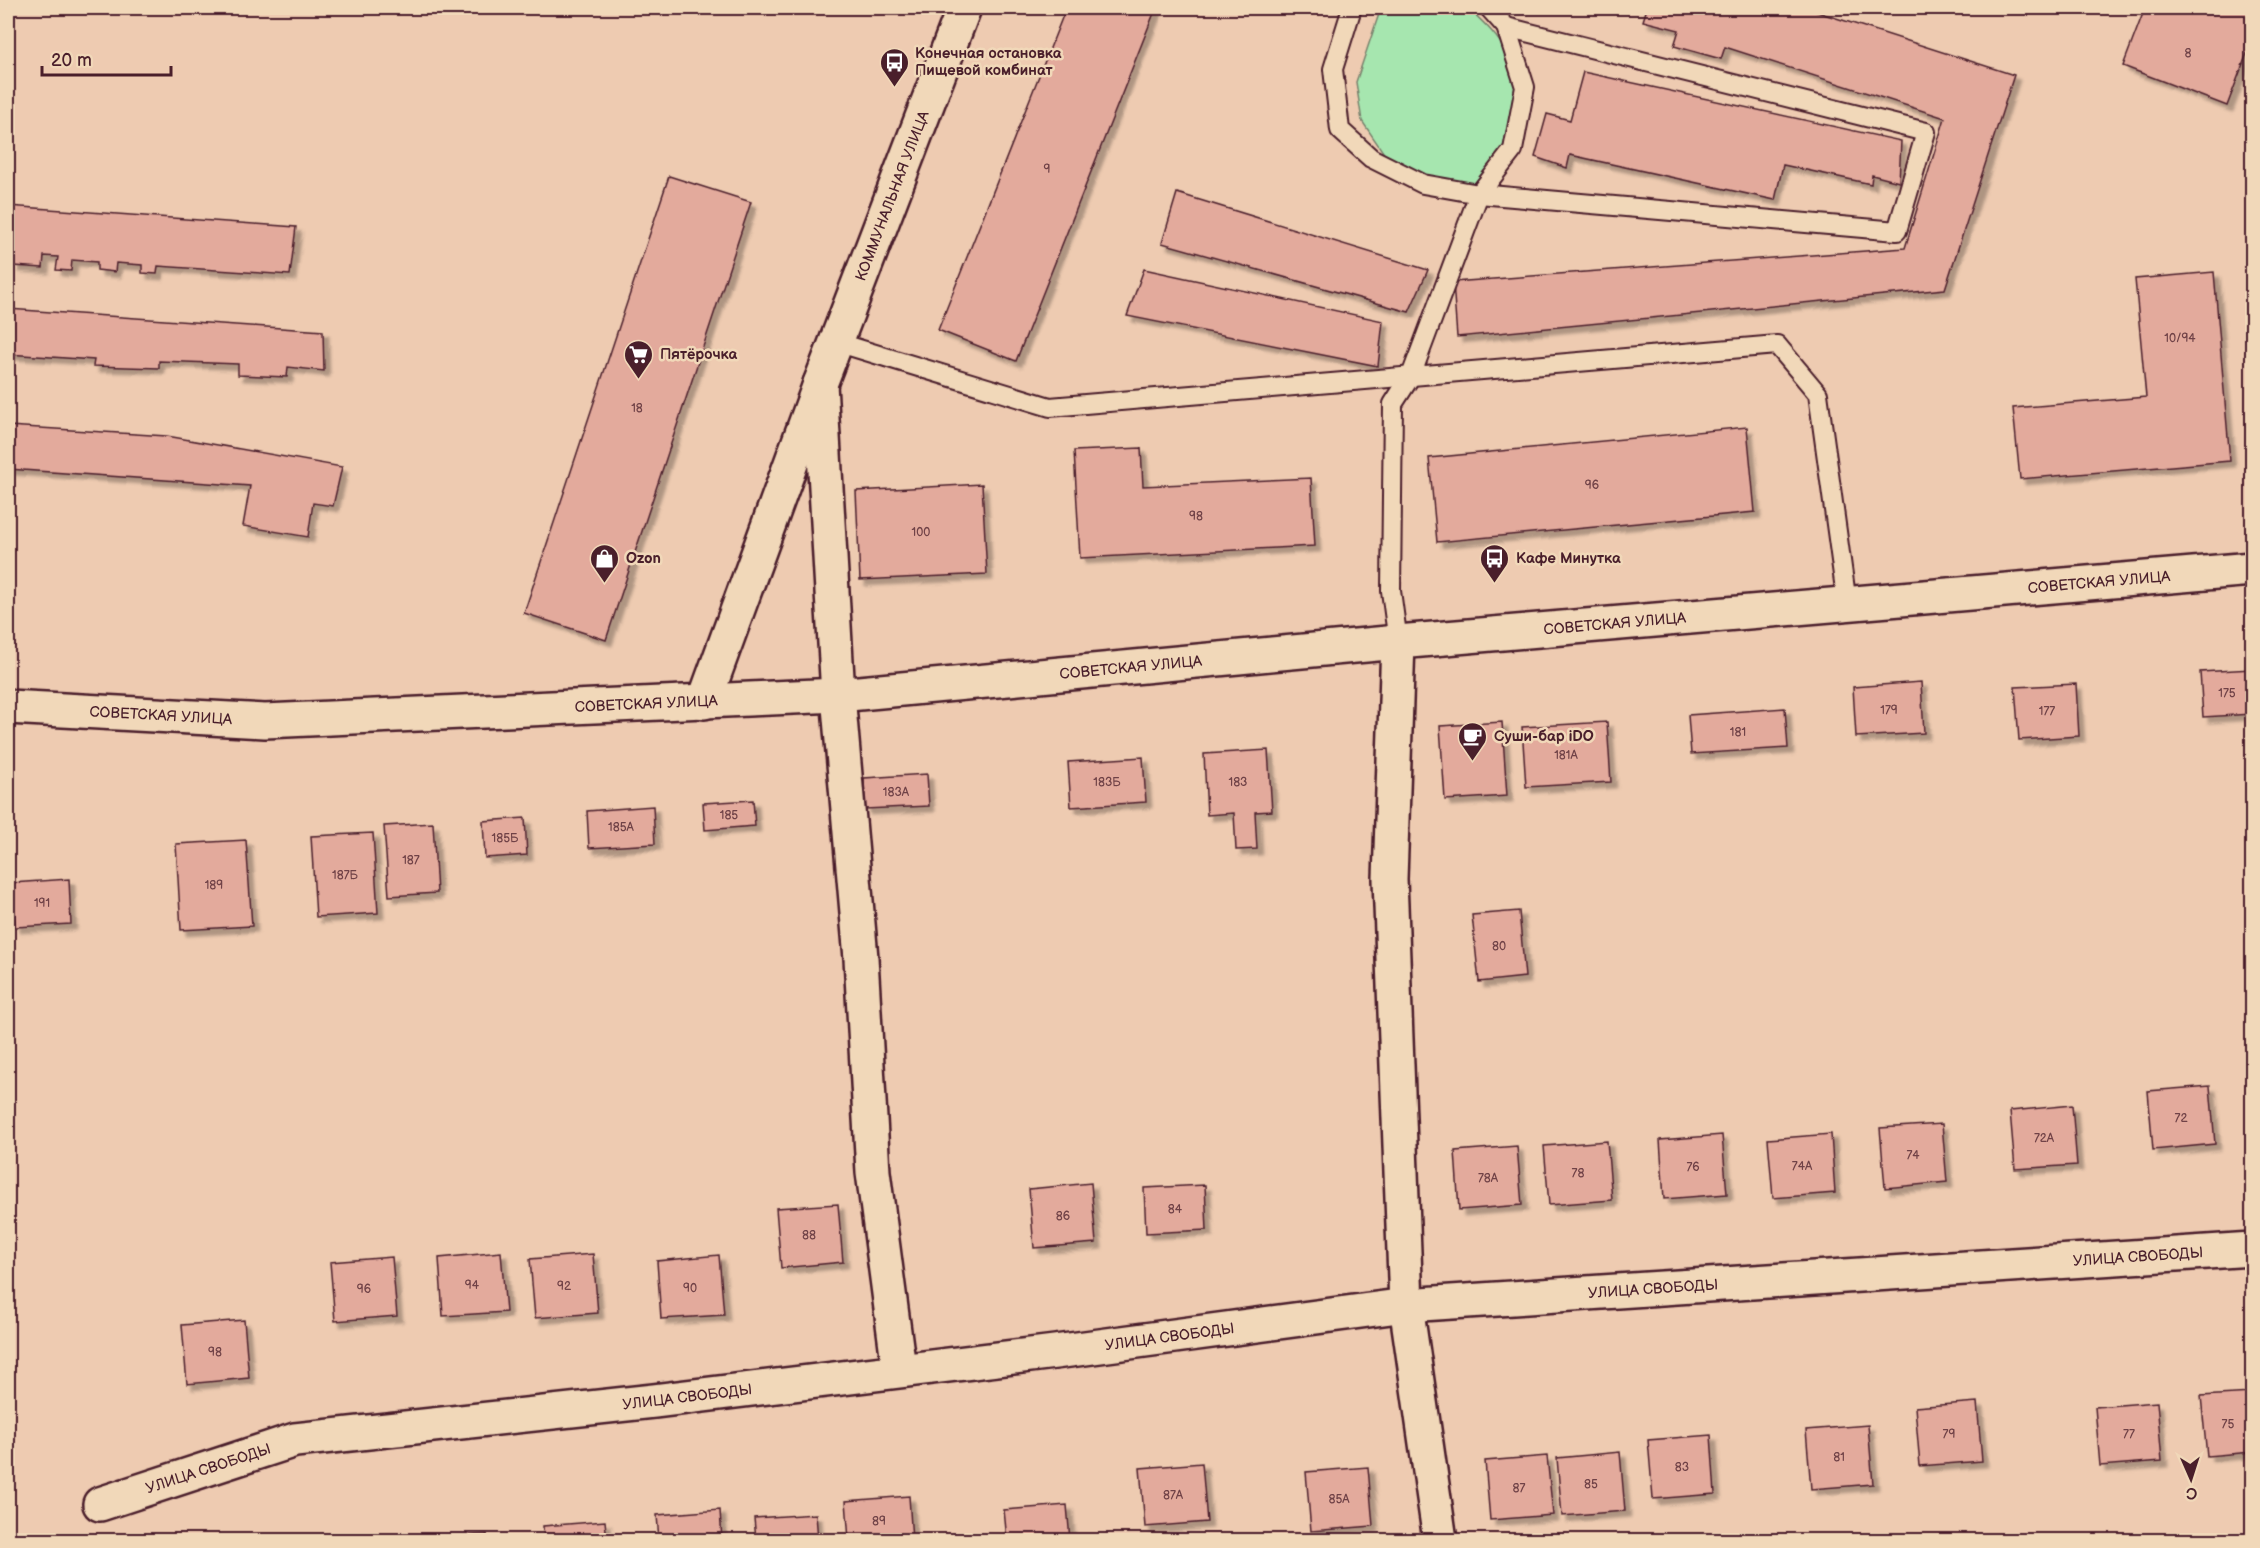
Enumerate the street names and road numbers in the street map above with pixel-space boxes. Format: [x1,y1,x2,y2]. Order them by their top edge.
street label: КОММУНАЛЬНАЯ УЛИЦА [851,107,934,284]
street label: СОВЕТСКАЯ УЛИЦА [2027,567,2172,598]
street label: СОВЕТСКАЯ УЛИЦА [1543,608,1688,640]
street label: СОВЕТСКАЯ УЛИЦА [1059,652,1204,684]
street label: СОВЕТСКАЯ УЛИЦА [575,691,719,717]
street label: СОВЕТСКАЯ УЛИЦА [89,702,233,729]
street label: УЛИЦА СВОБОДЫ [2072,1243,2204,1271]
street label: УЛИЦА СВОБОДЫ [1587,1275,1719,1303]
street label: УЛИЦА СВОБОДЫ [1104,1319,1236,1355]
street label: УЛИЦА СВОБОДЫ [622,1380,753,1414]
street label: УЛИЦА СВОБОДЫ [144,1440,273,1498]

